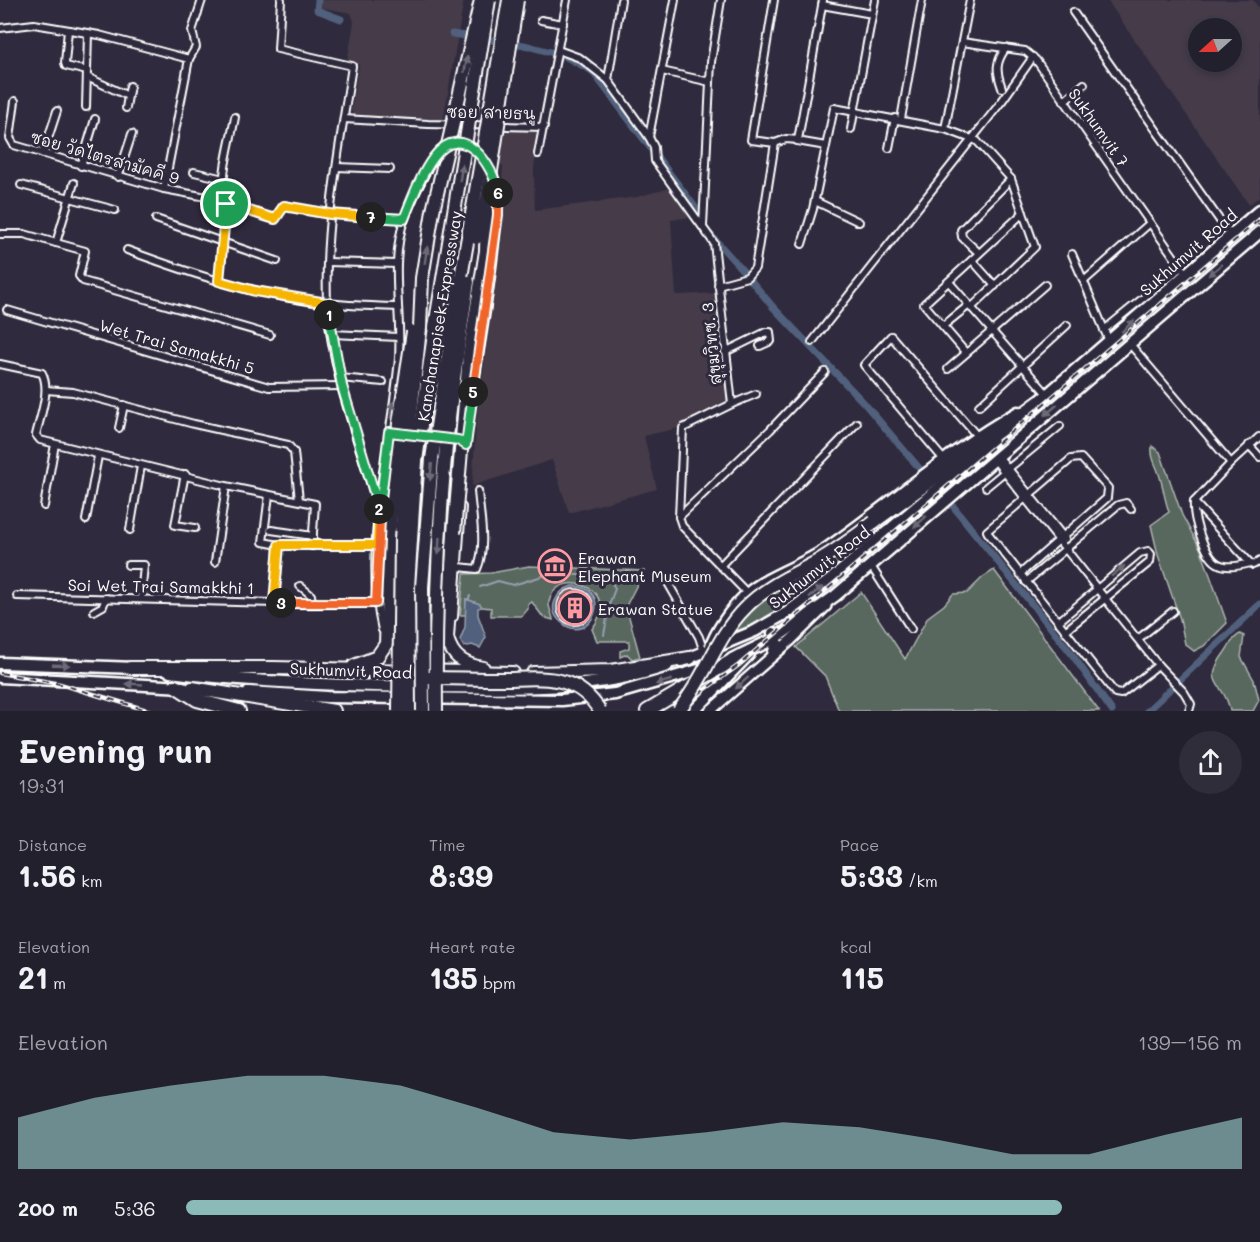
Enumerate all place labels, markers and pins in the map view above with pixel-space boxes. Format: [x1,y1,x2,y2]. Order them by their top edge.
pin [200,178,251,229]
pin: 6 [483,178,513,208]
pin: 7 [356,202,386,232]
pin: 1 [314,300,344,330]
pin: 5 [458,377,488,407]
pin: 2 [364,494,394,524]
place label: Erawan Elephant Museum [578,547,712,586]
museum icon: Erawan Elephant Museum [537,548,573,584]
pin: 3 [266,588,296,618]
building icon: Erawan Statue [557,590,593,626]
place label: Erawan Statue [598,598,713,619]

